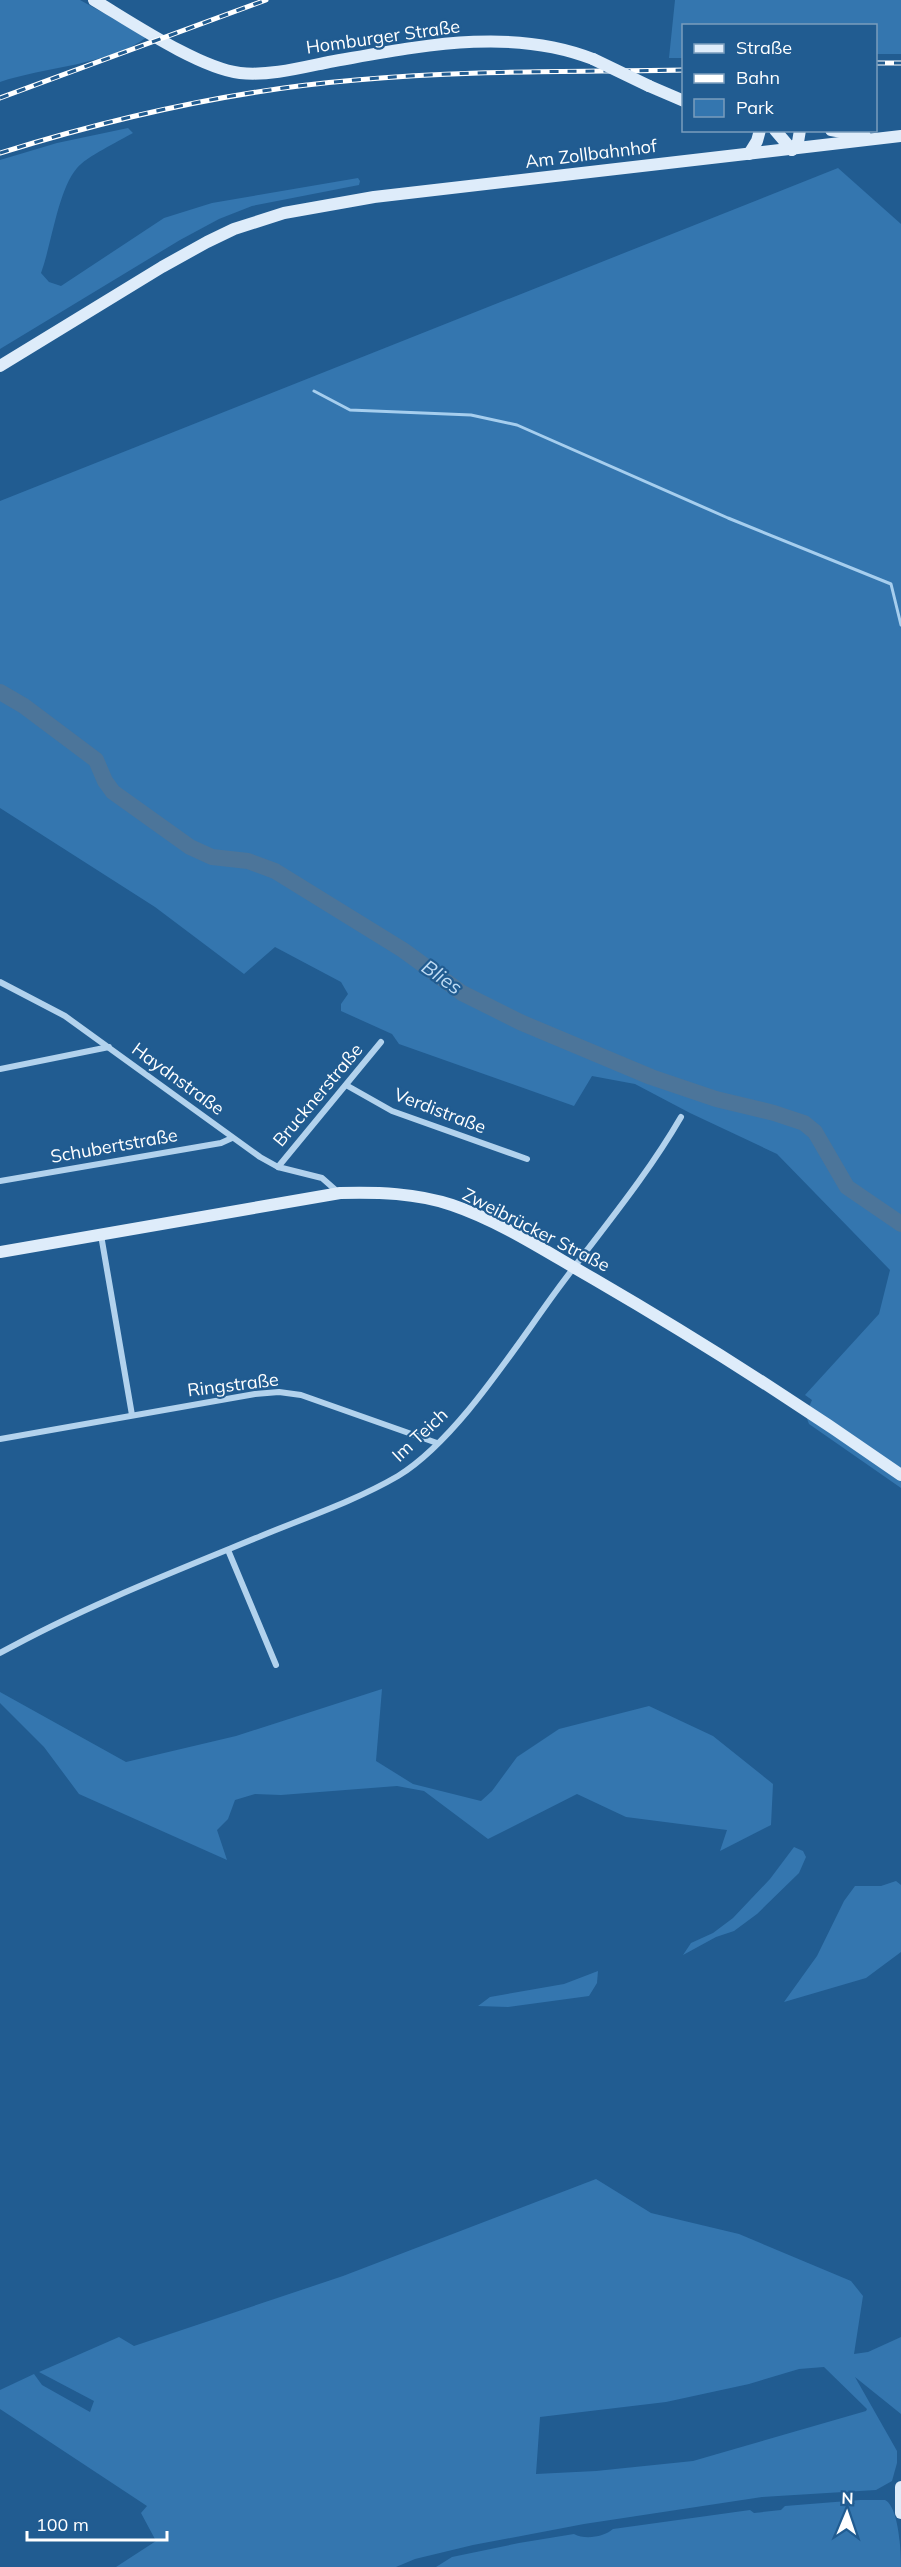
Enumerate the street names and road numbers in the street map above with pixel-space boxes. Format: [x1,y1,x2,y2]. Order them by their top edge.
street label: Homburger Straße [304,14,461,59]
street label: Am Zollbahnhof [524,134,659,173]
street label: Haydnstraße [127,1037,229,1120]
street label: Brucknerstraße [268,1038,367,1151]
street label: Verdistraße [391,1083,489,1139]
street label: Schubertstraße [49,1123,179,1168]
street label: Zweibrücker Straße [459,1182,614,1277]
street label: Ringstraße [186,1367,280,1402]
street label: Im Teich [387,1403,452,1466]

